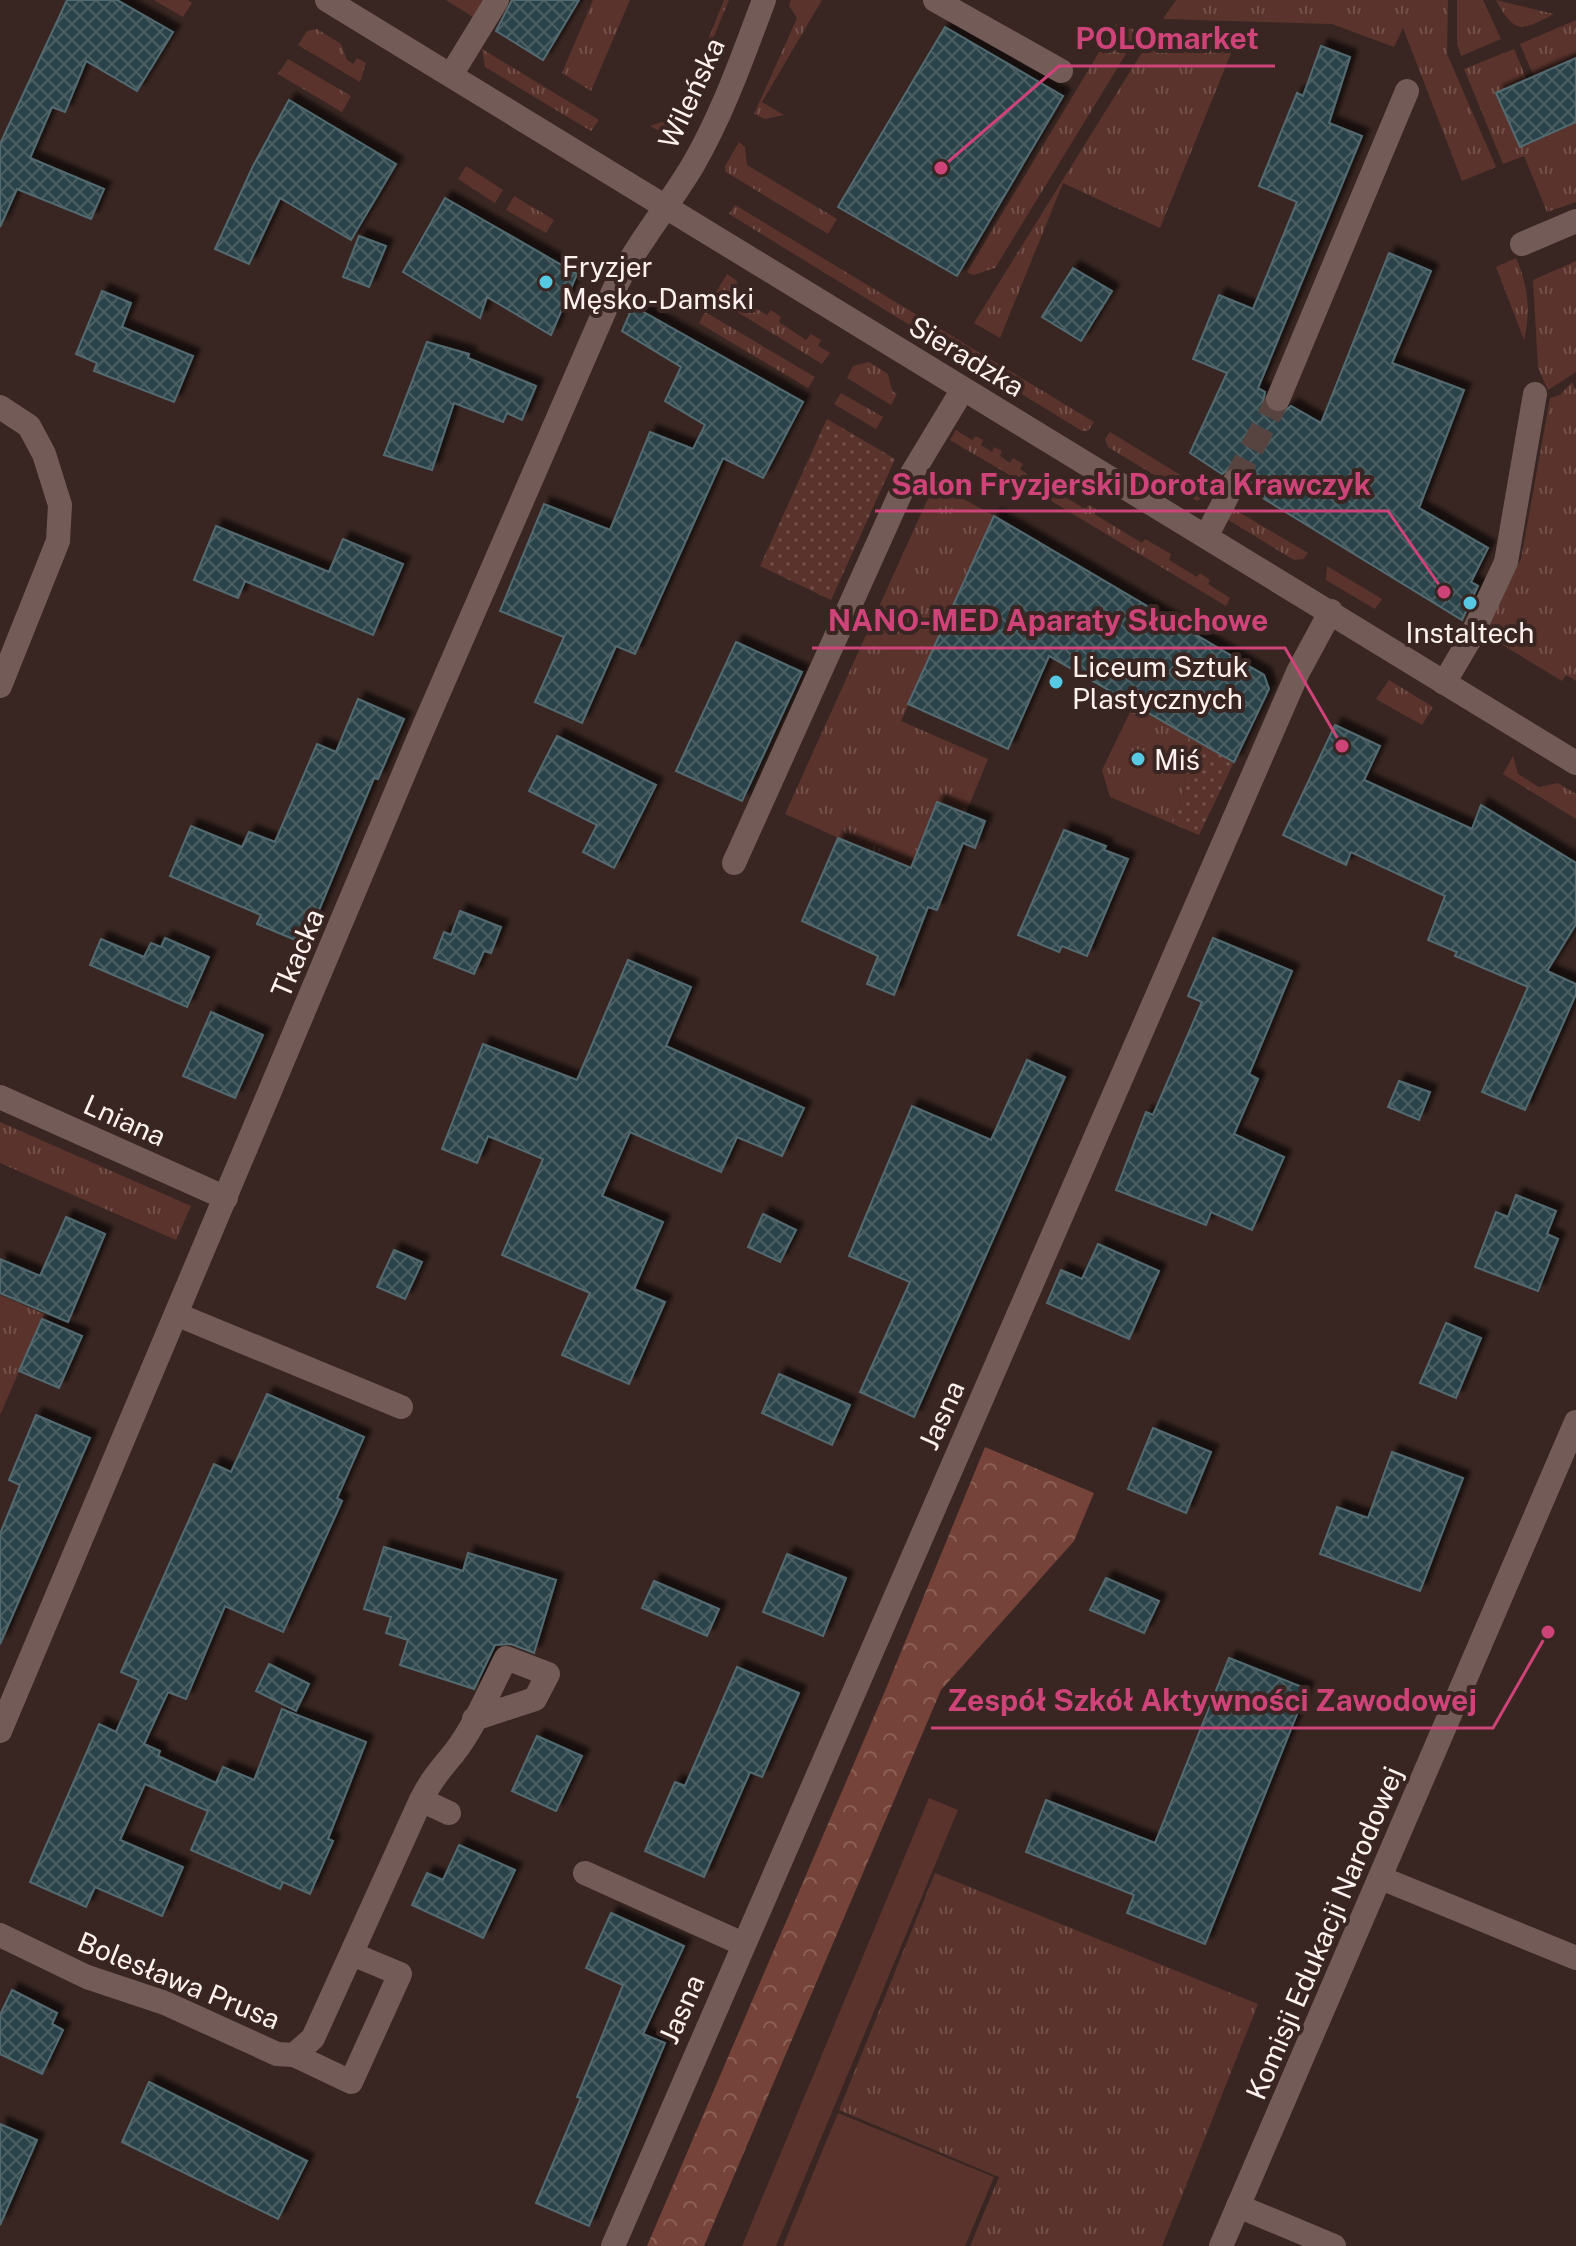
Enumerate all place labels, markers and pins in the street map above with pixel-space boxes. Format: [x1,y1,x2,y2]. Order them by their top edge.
callout: POLOmarket [1059,12,1275,66]
place label: Fryzjer Męsko-Damski [562,250,754,315]
marker: Fryzjer Męsko-Damski [537,273,555,291]
callout: Salon Fryzjerski Dorota Krawczyk [875,457,1388,511]
callout: NANO-MED Aparaty Słuchowe [812,594,1285,648]
marker: Instaltech [1461,594,1479,612]
place label: Instaltech [1405,616,1535,649]
place label: Liceum Sztuk Plastycznych [1072,650,1249,715]
marker: Liceum Sztuk Plastycznych [1047,673,1065,691]
place label: Miś [1154,743,1200,776]
marker: Miś [1129,750,1147,768]
callout: Zespół Szkół Aktywności Zawodowej [931,1674,1493,1728]

